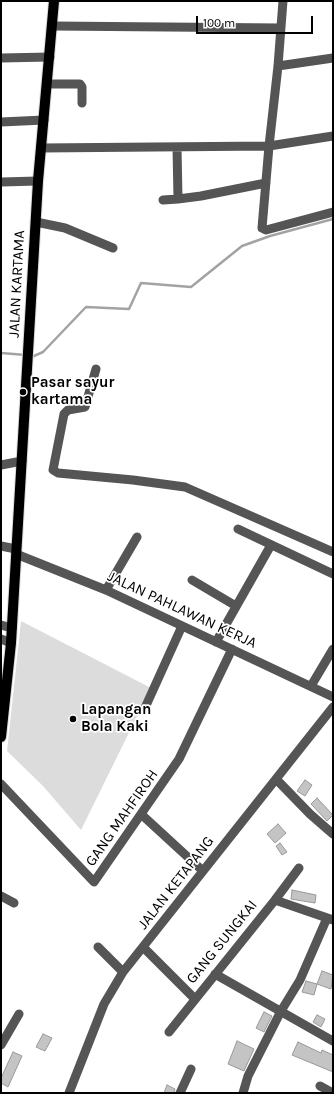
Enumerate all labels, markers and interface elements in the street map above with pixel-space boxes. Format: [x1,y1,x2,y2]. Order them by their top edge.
scale bar [198,8,315,34]
text: 100 m [203,16,235,30]
street label: JALAN KARTAMA [5,230,29,338]
place label: Pasar sayur kartama [31,374,114,409]
marker: Pasar sayur kartama [18,387,28,397]
street label: JALAN PAHLAWAN KERJA [105,568,259,652]
place label: Lapangan Bola Kaki [81,701,151,736]
marker: Lapangan Bola Kaki [68,714,78,724]
street label: GANG MAHFIROH [82,766,162,870]
street label: JALAN KETAPANG [134,833,218,933]
street label: GANG SUNGKAI [183,897,261,987]

